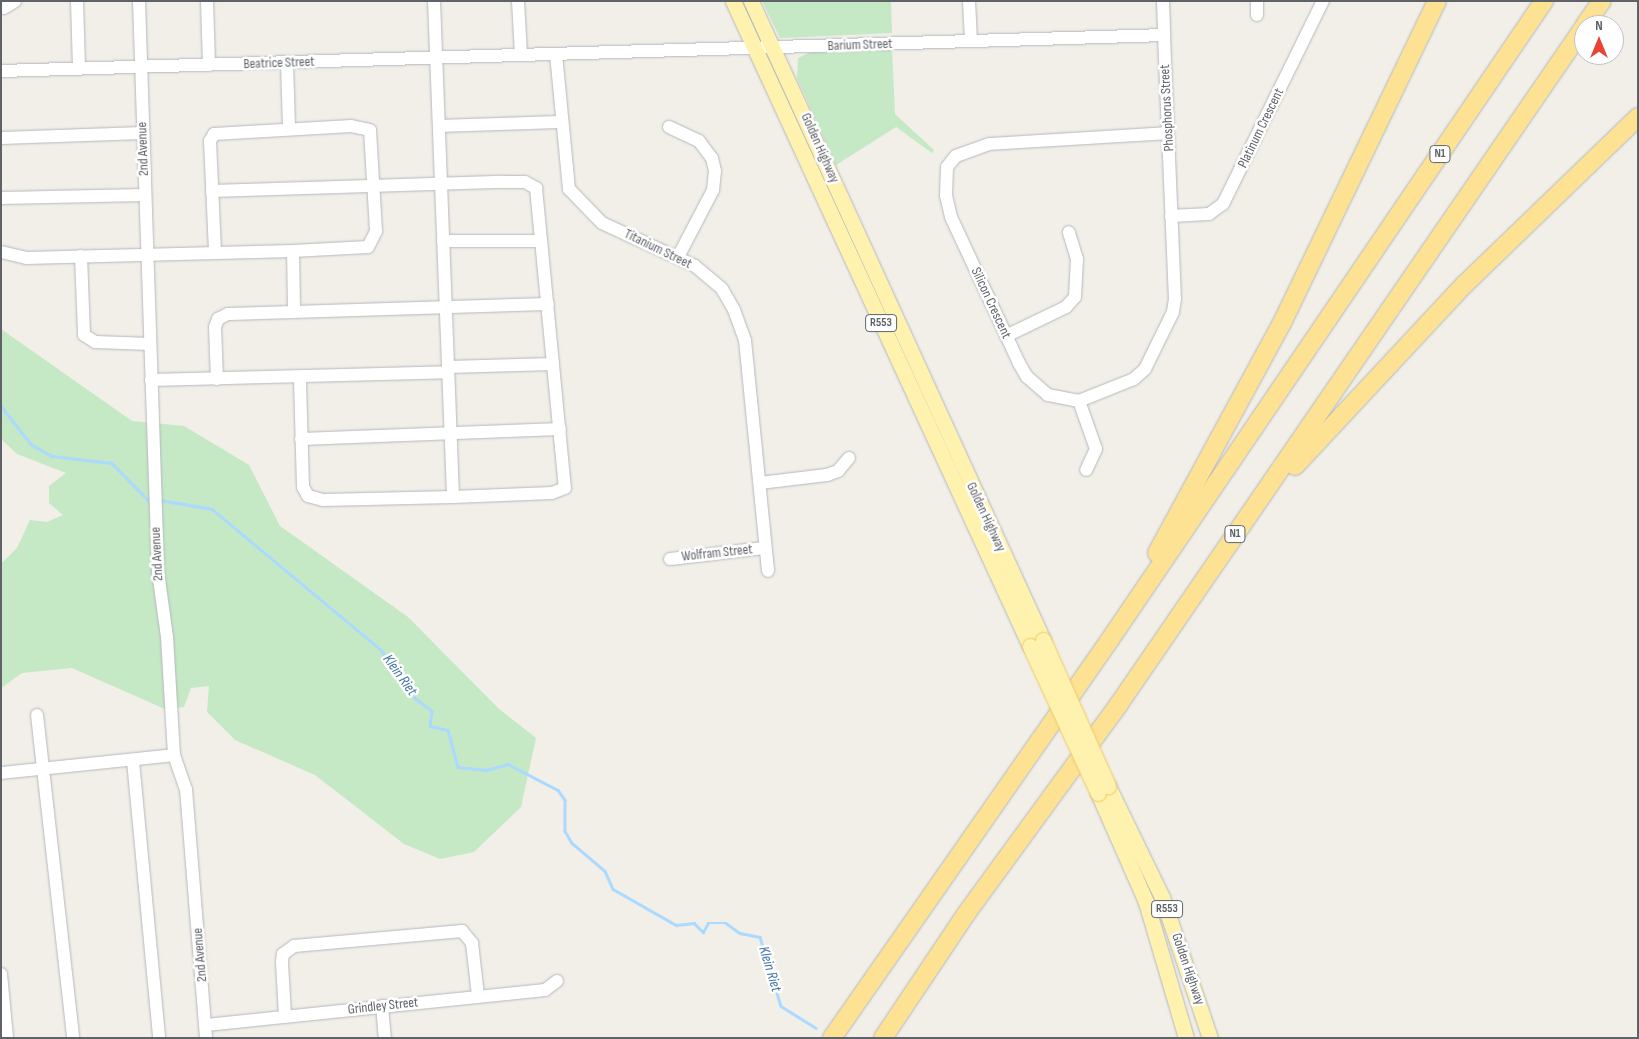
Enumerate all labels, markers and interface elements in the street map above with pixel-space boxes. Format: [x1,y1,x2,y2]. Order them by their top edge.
north arrow [1574,15,1624,65]
text: N [1595,17,1603,34]
street label: Barium Street [827,35,893,55]
street label: Beatrice Street [243,53,315,73]
street label: Phosphorus Street [1156,64,1178,152]
street label: Platinum Crescent [1234,85,1288,171]
street label: Golden Highway [797,110,843,186]
street label: 2nd Avenue [134,122,152,176]
road number: N1 [1429,144,1451,164]
street label: Titanium Street [621,225,695,273]
street label: Silicon Crescent [967,265,1015,341]
road number: R553 [865,314,897,332]
street label: Golden Highway [963,480,1009,554]
road number: N1 [1224,524,1246,544]
street label: 2nd Avenue [147,527,167,581]
street label: Wolfram Street [681,541,753,565]
water label: Klein Riet [379,651,421,699]
road number: R553 [1151,900,1183,919]
street label: 2nd Avenue [189,927,211,983]
street label: Golden Highway [1168,931,1208,1007]
water label: Klein Riet [755,944,785,994]
street label: Grindley Street [347,994,419,1018]

